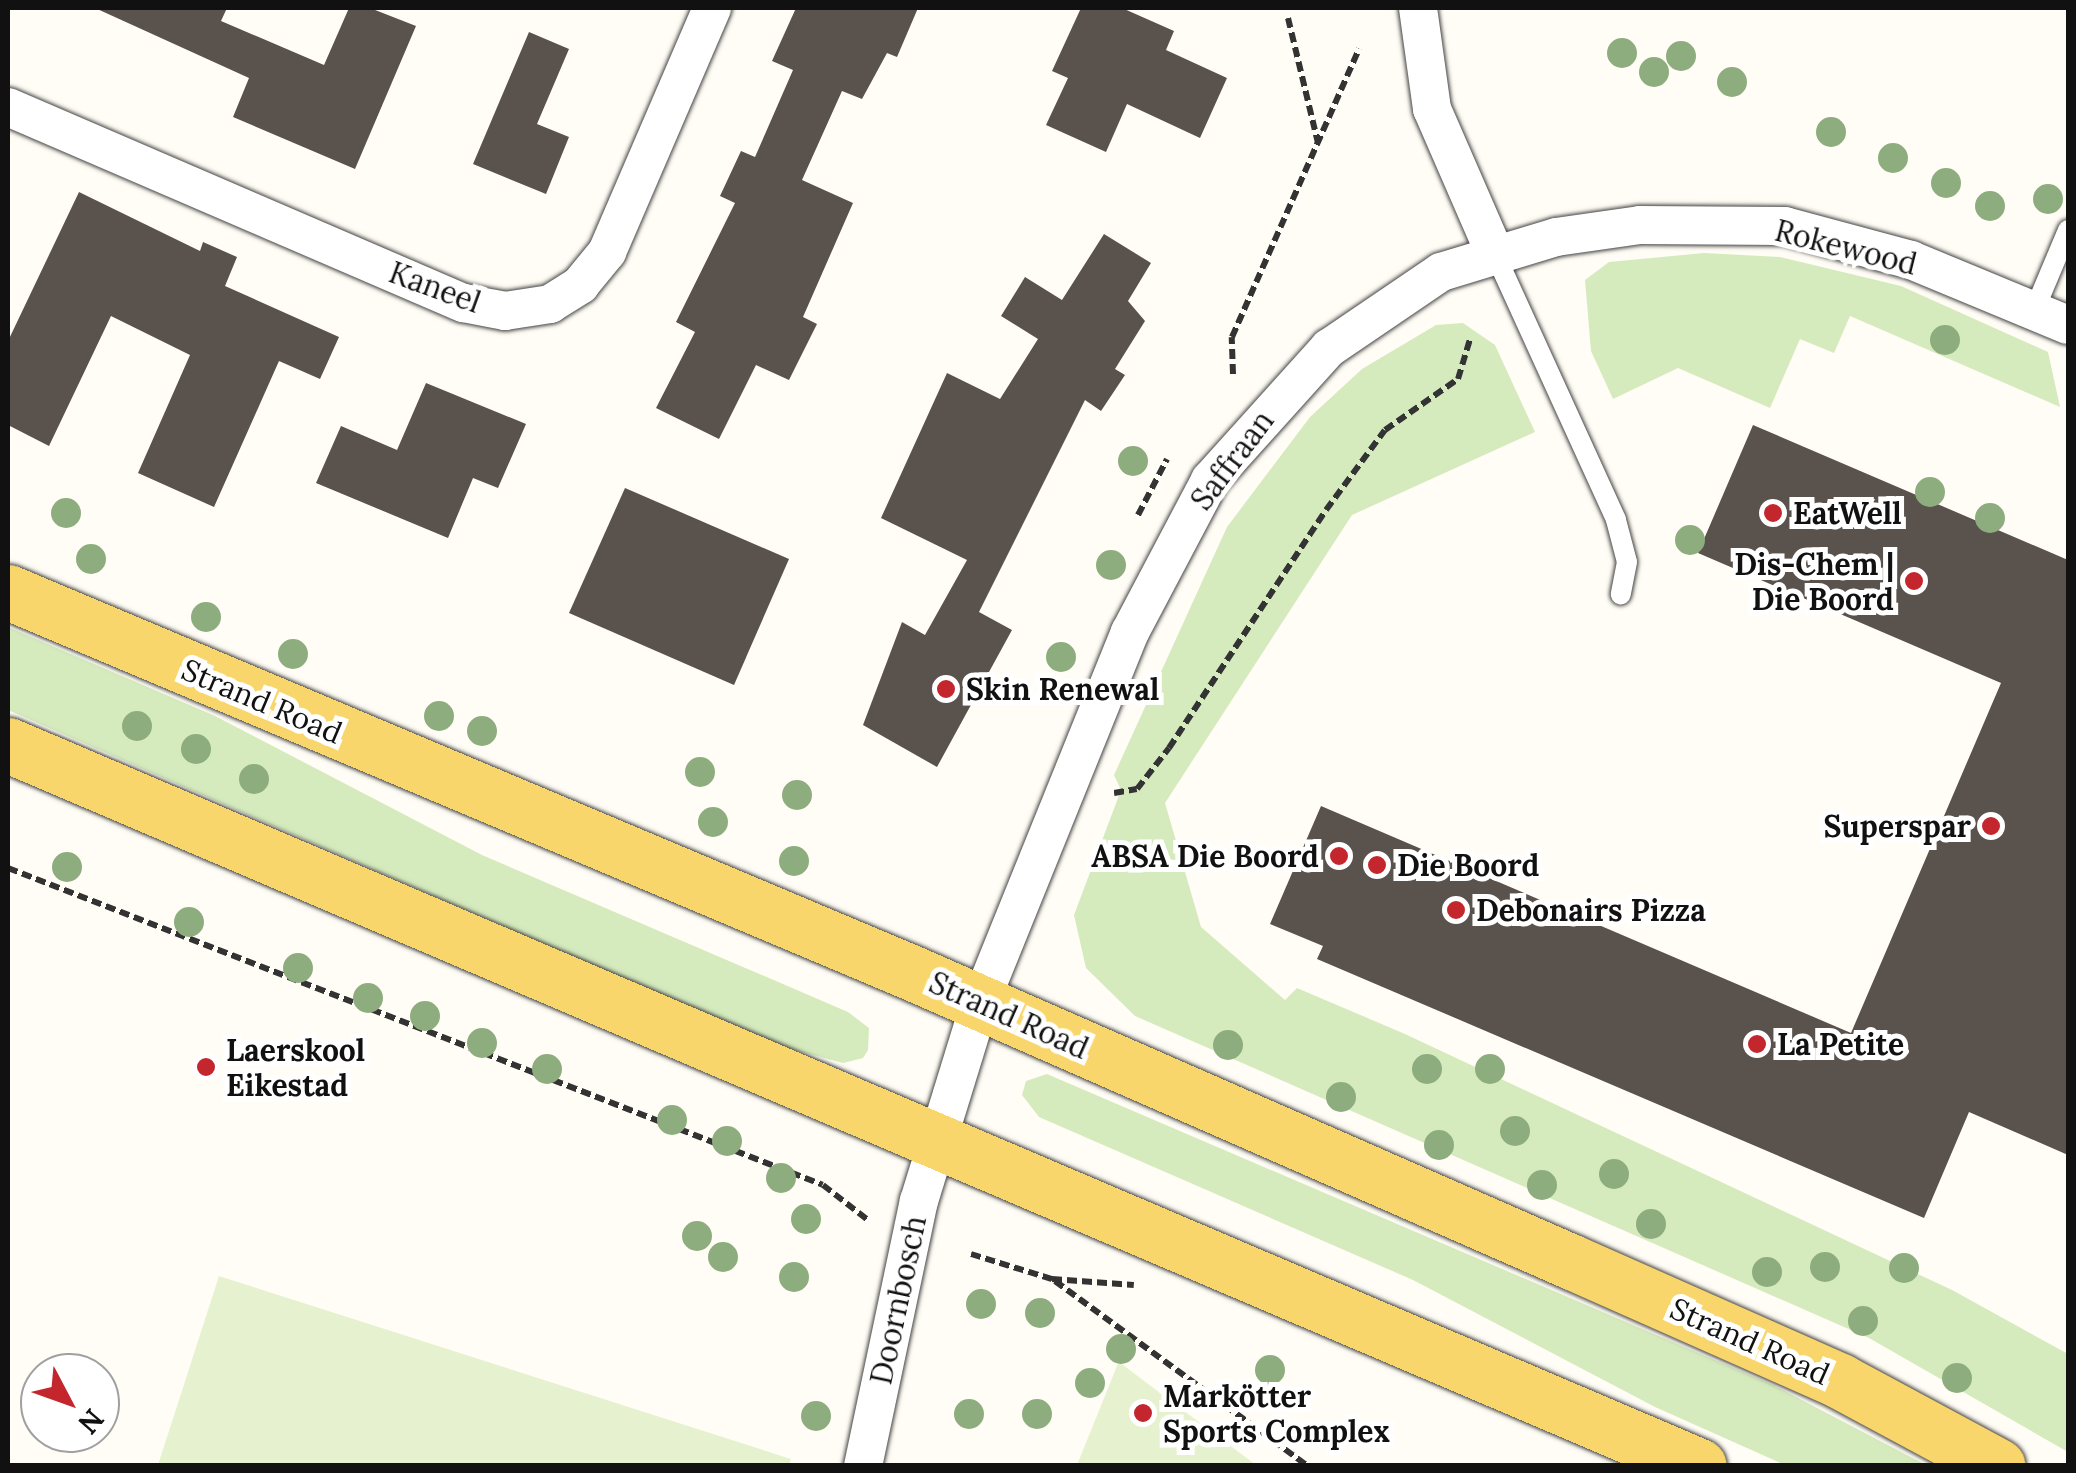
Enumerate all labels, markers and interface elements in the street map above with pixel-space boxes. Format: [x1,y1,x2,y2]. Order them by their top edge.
street label: Rokewood [1771,212,1921,282]
street label: Kaneel [384,254,486,320]
street label: Saffraan [1183,403,1281,517]
place label: EatWell [1793,495,1902,531]
marker: EatWell [1762,502,1784,524]
place label: Dis-Chem | Die Boord [1734,546,1894,616]
marker: Dis-Chem | Die Boord [1903,570,1925,592]
street label: Strand Road [177,651,347,751]
place label: Skin Renewal [966,671,1159,707]
marker: Skin Renewal [935,678,957,700]
place label: Superspar [1824,808,1971,844]
marker: Superspar [1980,815,2002,837]
place label: ABSA Die Boord [1091,838,1319,874]
marker: ABSA Die Boord [1328,845,1350,867]
place label: Die Boord [1397,847,1539,883]
marker: Die Boord [1366,854,1388,876]
place label: Debonairs Pizza [1476,892,1706,928]
marker: Debonairs Pizza [1445,899,1467,921]
street label: Strand Road [924,964,1094,1066]
place label: La Petite [1777,1026,1904,1062]
place label: Laerskool Eikestad [226,1032,365,1102]
marker: La Petite [1746,1033,1768,1055]
marker: Laerskool Eikestad [195,1056,217,1078]
street label: Doornbosch [863,1212,933,1388]
street label: Strand Road [1665,1290,1835,1392]
north arrow [20,1353,120,1453]
place label: Markötter Sports Complex [1163,1378,1390,1448]
text: N [70,1401,112,1441]
marker: Markötter Sports Complex [1132,1402,1154,1424]

